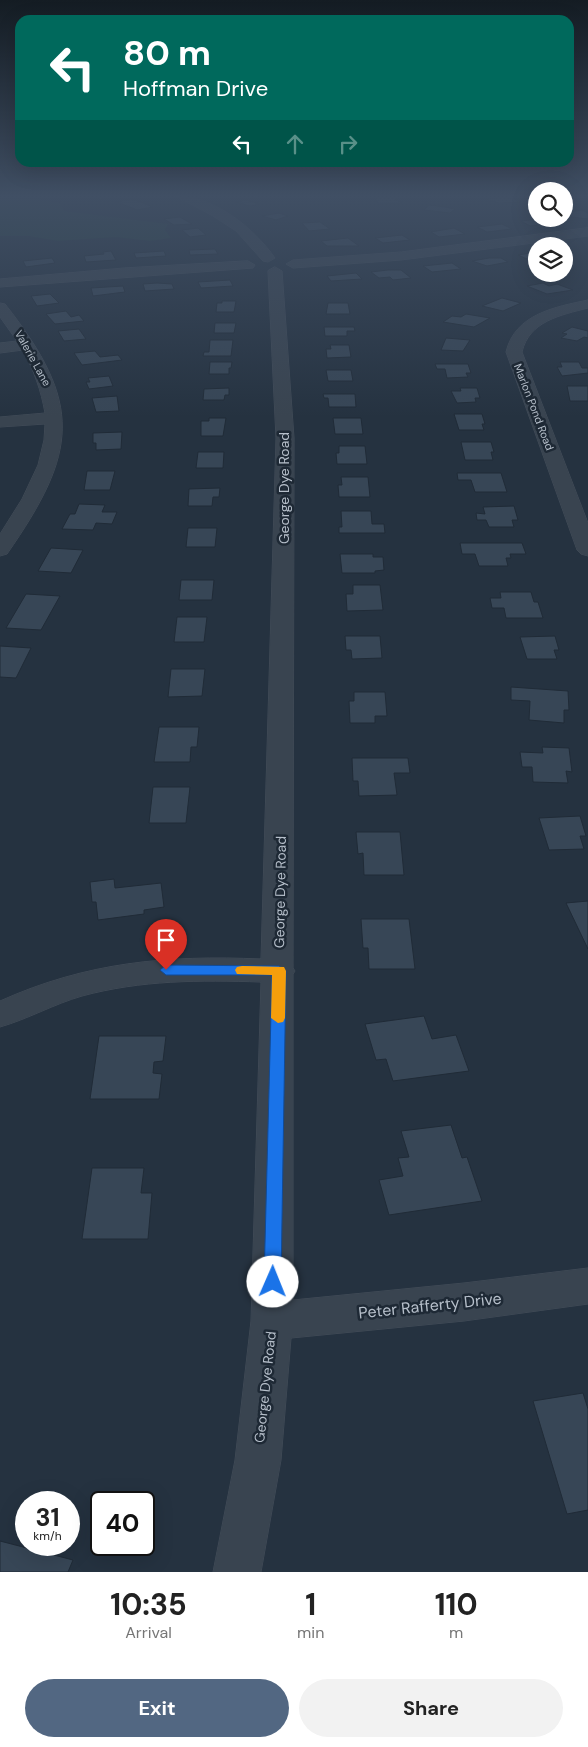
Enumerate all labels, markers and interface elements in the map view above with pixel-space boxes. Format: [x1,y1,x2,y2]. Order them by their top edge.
text: 80 m [123,30,211,76]
icon: left [40,35,105,100]
text: Hoffman Drive [123,74,268,103]
icon: left [228,130,256,158]
icon: ahead [281,130,309,158]
icon: right [334,130,362,158]
map controls [528,182,573,282]
button: search [528,182,573,227]
button: layers [528,237,573,282]
street label: Valerie Lane [12,328,54,388]
street label: Marlon Pond Road [511,362,557,452]
street label: George Dye Road [275,432,293,544]
street label: George Dye Road [270,836,290,948]
pin [145,919,187,970]
icon: arrive [152,926,180,954]
position arrow [246,1255,298,1307]
street label: Peter Rafferty Drive [357,1288,503,1323]
street label: George Dye Road [250,1330,280,1444]
speed limit sign: 40 [90,1491,155,1556]
text: 31 [35,1501,59,1534]
text: km/h [33,1528,62,1544]
text: 10:35 [110,1585,187,1624]
text: 1 [305,1585,316,1624]
text: 110 [435,1585,478,1624]
text: Arrival [125,1622,172,1643]
text: min [297,1622,324,1643]
text: m [449,1622,463,1643]
button: Exit [25,1679,289,1737]
button: Share [299,1679,563,1737]

